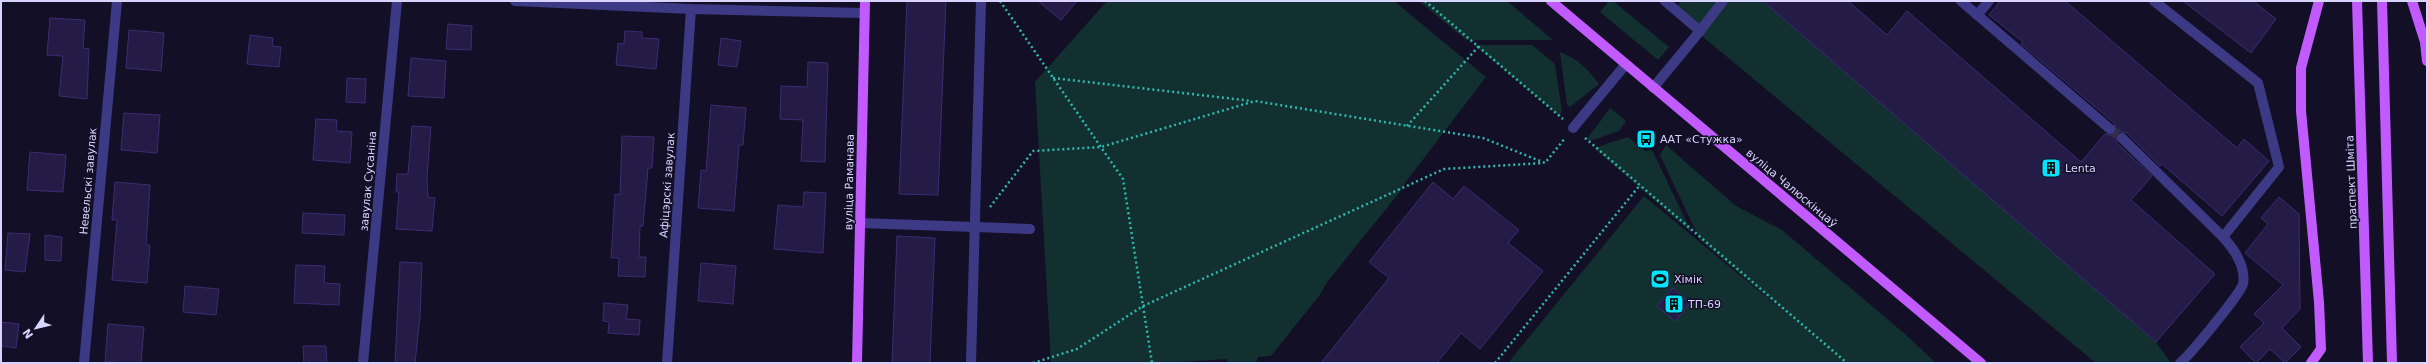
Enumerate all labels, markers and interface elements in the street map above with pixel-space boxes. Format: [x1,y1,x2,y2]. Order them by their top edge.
street label: Невельскі завулак [77,127,100,235]
bus stop icon: ААТ «Стужка» [1635,128,1657,150]
street label: завулак Сусаніна [358,130,379,232]
street label: Афіцэрскі завулак [657,131,678,238]
place label: ААТ «Стужка» [1660,133,1743,146]
street label: вуліца Раманава [842,134,857,230]
street label: праспект Шміта [2343,135,2360,229]
street label: вуліца Чалюскінцаў [1743,146,1840,231]
building icon: Lenta [2040,157,2062,179]
place label: Lenta [2065,162,2096,175]
sports icon: Хімік [1649,268,1671,290]
place label: Хімік [1674,273,1703,286]
building icon: ТП-69 [1663,293,1685,315]
place label: ТП-69 [1687,298,1721,311]
north arrow [16,308,56,348]
text: N [20,326,36,341]

